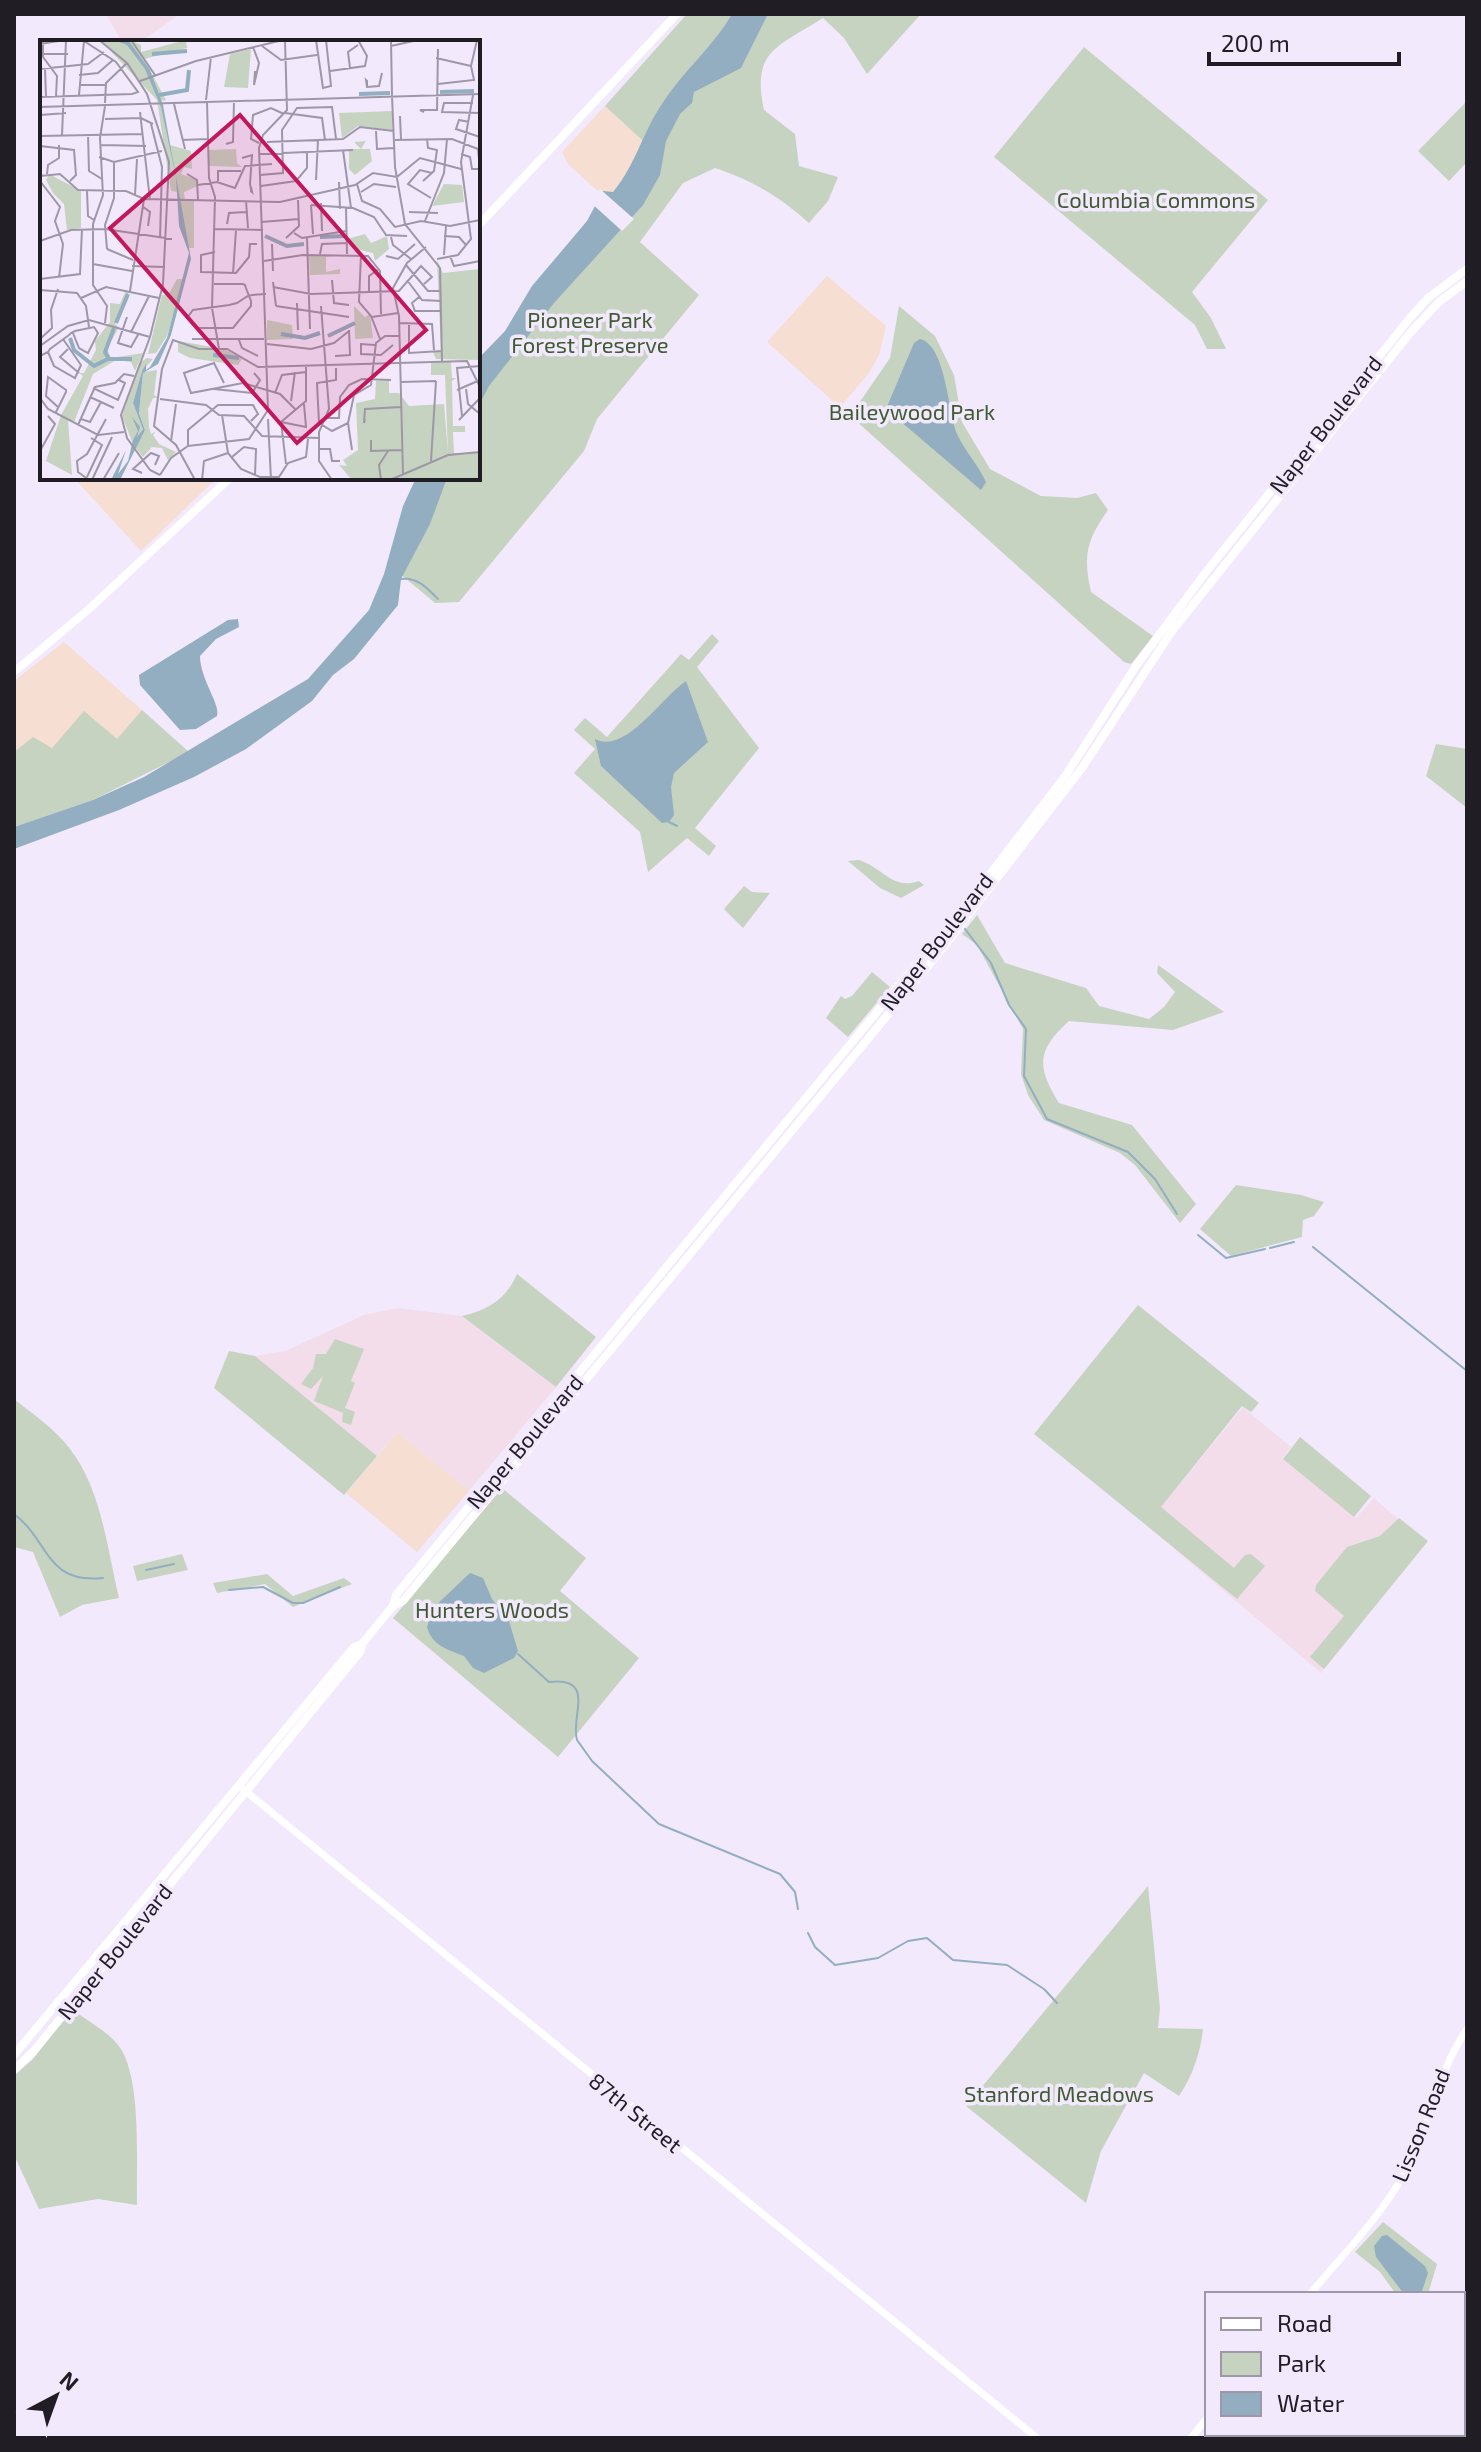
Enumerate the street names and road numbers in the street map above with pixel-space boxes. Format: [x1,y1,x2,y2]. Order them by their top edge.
street label: Naper Boulevard [1263,350,1387,498]
street label: Naper Boulevard [874,867,998,1015]
street label: Naper Boulevard [460,1369,588,1513]
street label: Naper Boulevard [51,1878,177,2024]
street label: Lisson Road [1385,2065,1455,2185]
street label: 87th Street [584,2067,688,2157]

